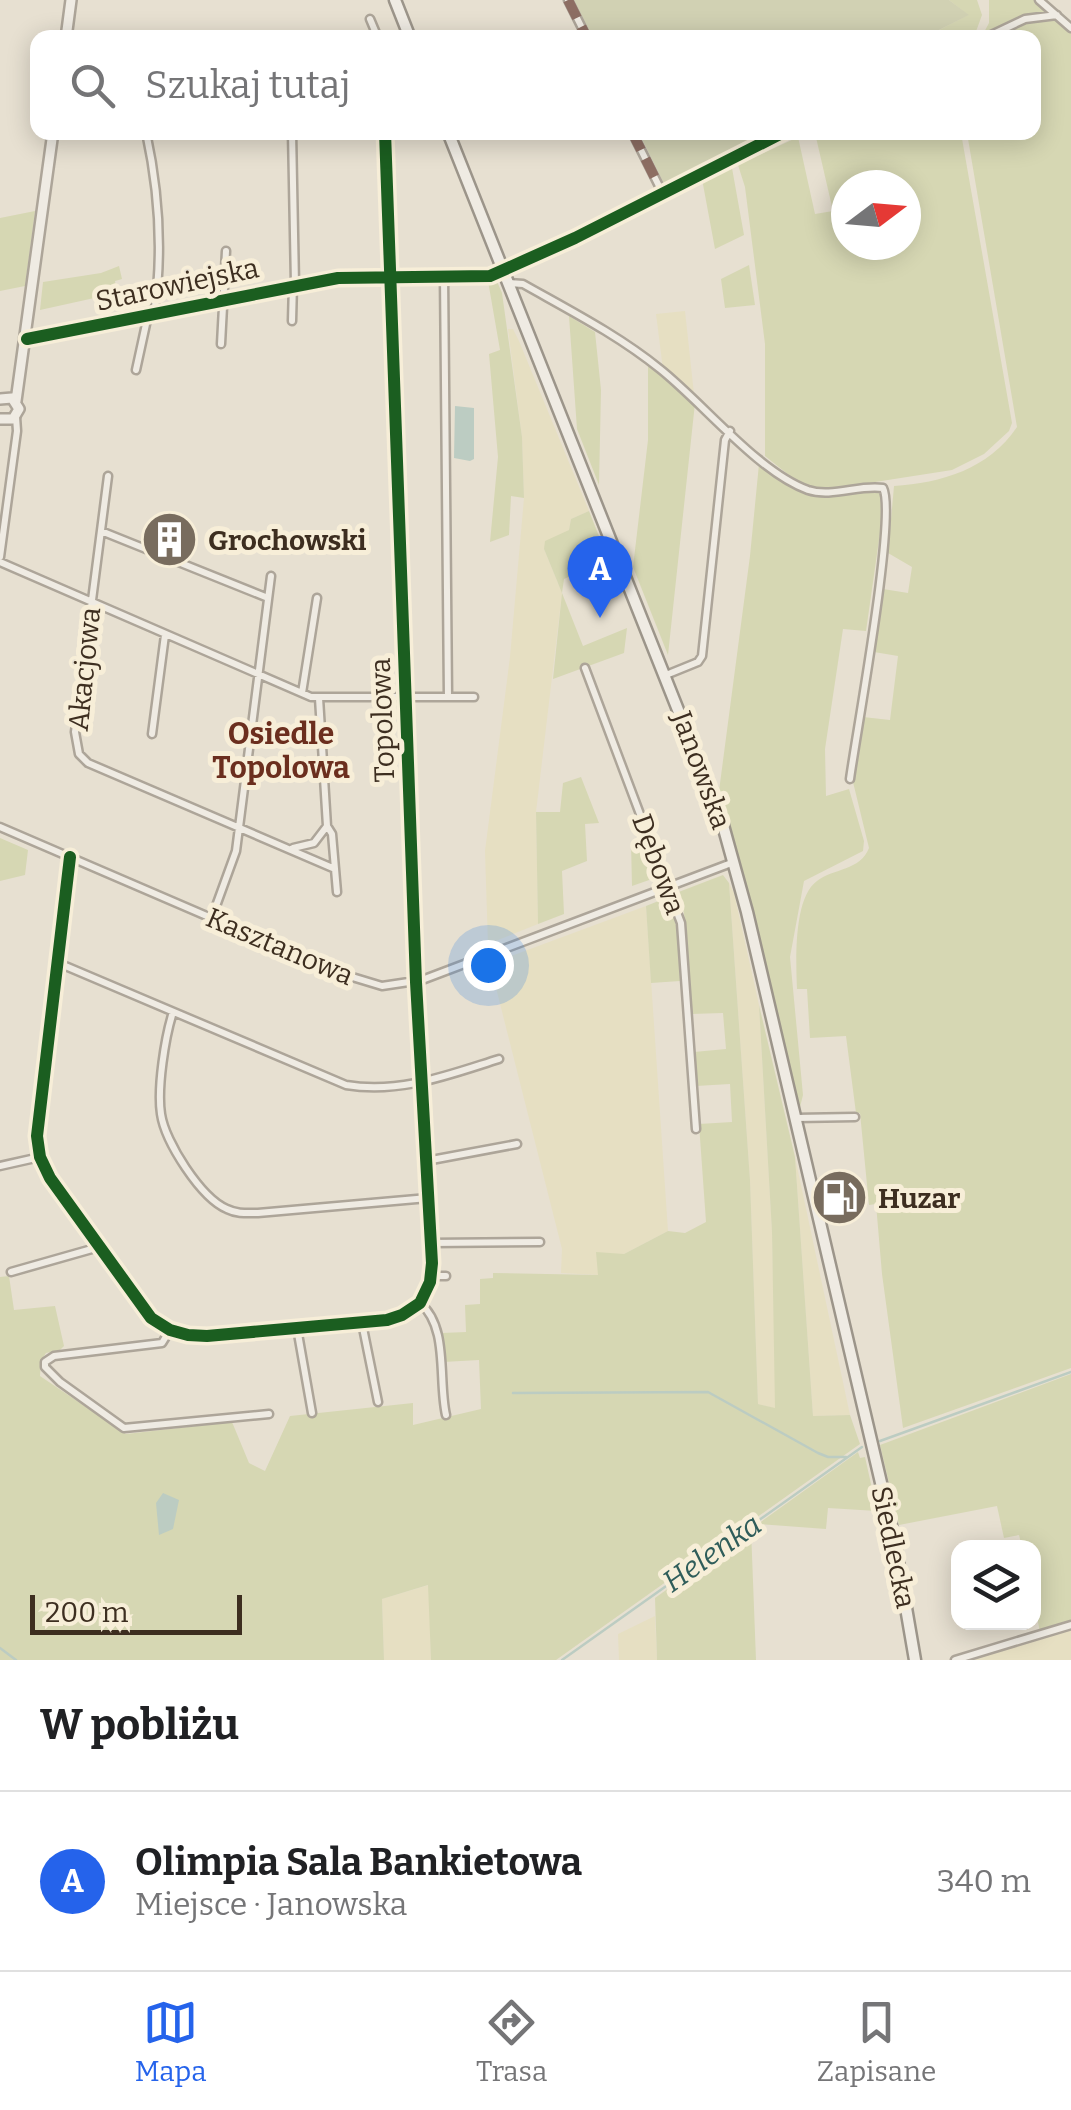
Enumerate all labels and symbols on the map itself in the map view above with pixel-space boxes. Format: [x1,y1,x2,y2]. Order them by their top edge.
north arrow [831,170,921,260]
street label: Starowiejska [93,251,262,318]
building icon: Grochowski [139,510,199,570]
place label: Grochowski [208,524,366,557]
pin: A [568,536,632,618]
street label: Akacjowa [62,606,107,733]
street label: Topolowa [364,657,401,783]
street label: Janowska [665,706,738,834]
district label: Osiedle Topolowa [212,716,350,786]
street label: Dębowa [625,810,692,919]
street label: Kasztanowa [201,901,358,992]
your location [463,940,514,991]
fuel station icon: Huzar [809,1168,869,1228]
place label: Huzar [878,1182,960,1215]
street label: Siedlecka [865,1483,923,1611]
water label: Helenka [656,1506,768,1600]
scale bar [30,1590,242,1634]

